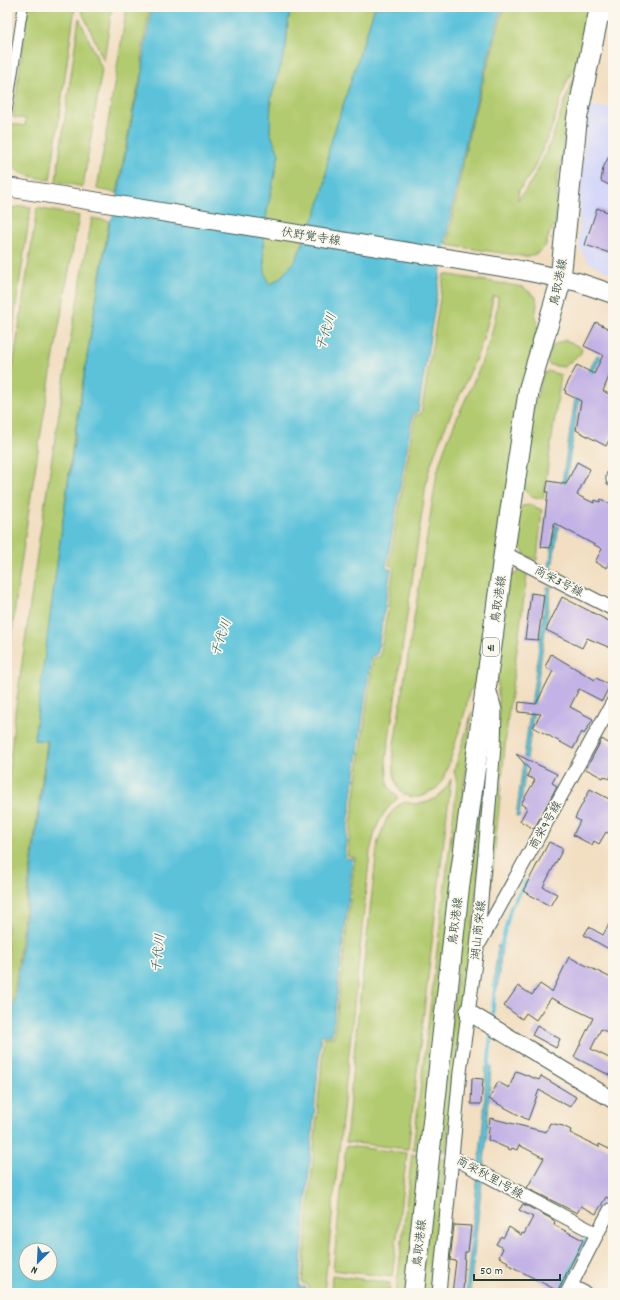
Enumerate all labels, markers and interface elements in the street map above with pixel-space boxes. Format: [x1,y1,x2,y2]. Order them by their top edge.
street label: 伏野覚寺線 [280,224,342,251]
street label: 鳥取港線 [547,257,572,307]
water label: 千代川 [312,310,343,353]
street label: 商栄3号線 [531,563,586,602]
street label: 鳥取港線 [488,574,511,624]
water label: 千代川 [207,616,238,659]
road number: 41 [483,638,499,656]
street label: 商栄9号線 [526,798,567,853]
street label: 鳥取港線 [445,896,468,946]
street label: 湖山商栄線 [468,899,491,961]
water label: 千代川 [148,933,171,974]
street label: 商栄秋里1号線 [453,1153,526,1204]
street label: 鳥取港線 [410,1218,431,1268]
north arrow [18,1242,58,1282]
scale bar [474,1256,560,1282]
text: N [28,1261,40,1278]
text: 50 m [480,1263,503,1280]

